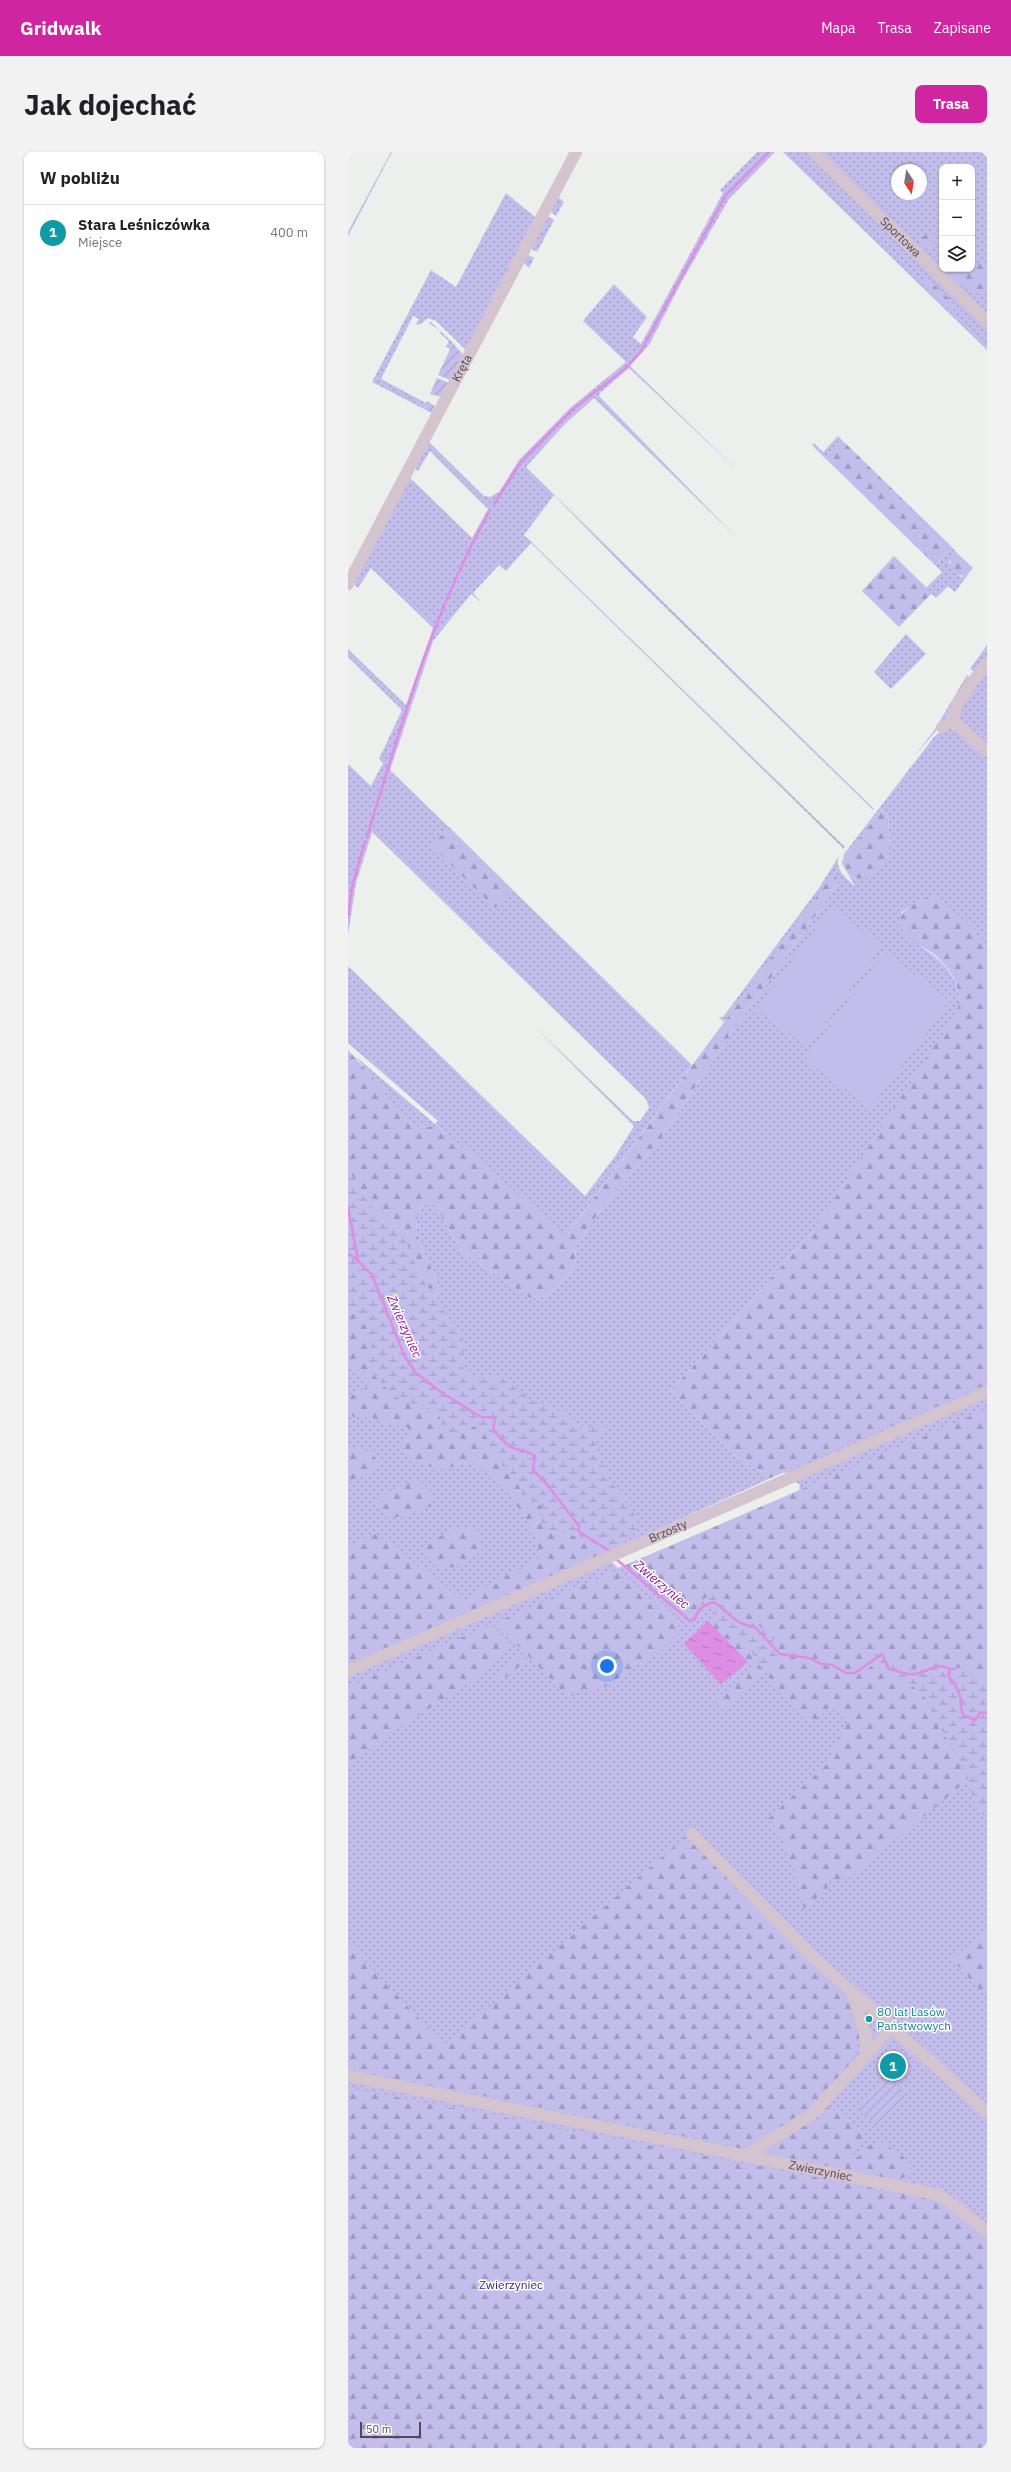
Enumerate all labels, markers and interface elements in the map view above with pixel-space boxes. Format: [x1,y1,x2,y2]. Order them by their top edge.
text: Gridwalk [20,16,102,40]
text: Mapa [821,19,856,37]
text: Trasa [878,19,912,37]
text: Zapisane [934,19,991,37]
button: Trasa [915,85,987,123]
text: Jak dojechać [24,86,196,123]
north arrow [891,164,927,200]
map controls [939,164,975,272]
button: + [939,164,975,200]
text: W pobliżu [40,167,120,189]
button: − [939,200,975,236]
street label: Sportowa [877,213,925,260]
text: Stara Leśniczówka [78,215,210,234]
text: 1 [49,224,57,241]
text: 400 m [270,224,308,241]
text: Miejsce [78,234,122,251]
button: layers [939,236,975,272]
street label: Kręta [448,351,475,384]
water label: Zwierzyniec [383,1291,426,1361]
street label: Brzosty [646,1516,689,1546]
water label: Zwierzyniec [630,1555,694,1613]
your location [597,1656,617,1676]
place label: 80 lat Lasów Państwowych [877,2004,951,2033]
marker: 80 lat Lasów Państwowych [864,2014,874,2024]
pin: 1 [880,2051,906,2081]
street label: Zwierzyniec [788,2157,854,2184]
park label: Zwierzyniec [479,2277,543,2292]
scale bar [360,2420,421,2439]
text: 50 m [366,2422,391,2436]

